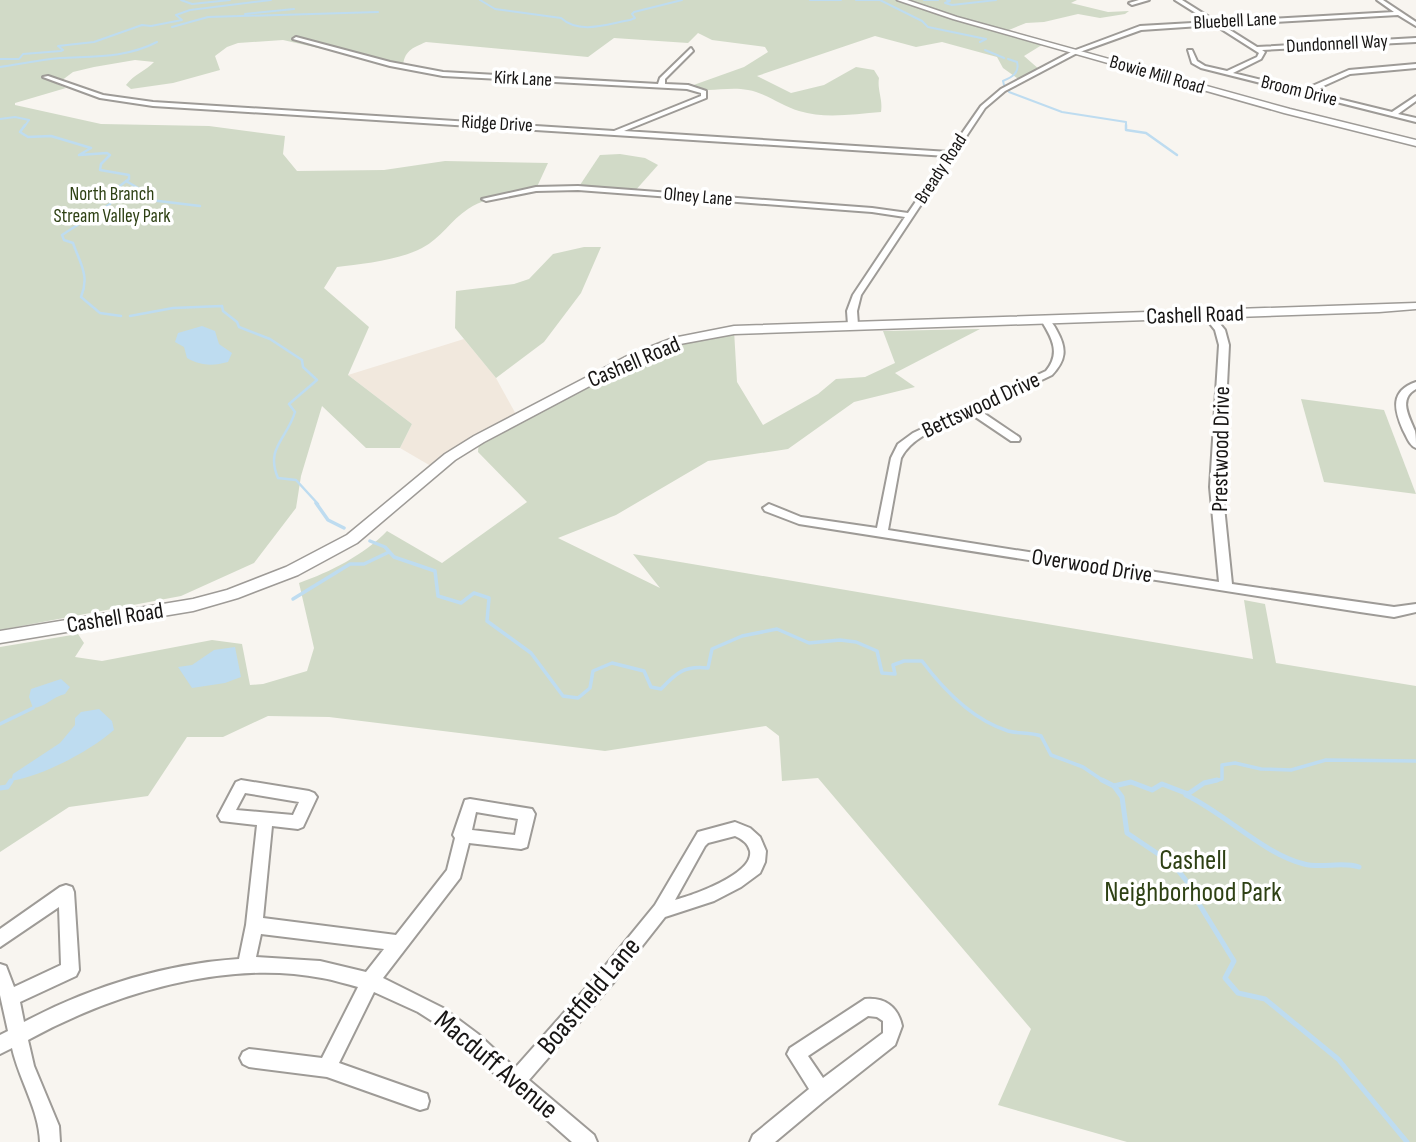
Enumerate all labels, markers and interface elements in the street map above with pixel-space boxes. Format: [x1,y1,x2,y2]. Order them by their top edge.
street label: Bluebell Lane [1193,7,1277,35]
street label: Dundonnell Way [1286,30,1389,58]
street label: Bowie Mill Road [1107,50,1207,100]
street label: Kirk Lane [493,66,553,92]
street label: Broom Drive [1258,70,1340,112]
street label: Ridge Drive [461,111,533,137]
street label: Bready Road [910,130,972,208]
park label: North Branch Stream Valley Park [53,183,171,228]
street label: Olney Lane [663,183,733,211]
street label: Cashell Road [1146,299,1244,331]
street label: Cashell Road [584,330,684,394]
street label: Bettswood Drive [918,366,1044,444]
street label: Prestwood Drive [1206,386,1236,512]
street label: Overwood Drive [1030,543,1154,589]
street label: Cashell Road [65,597,165,639]
park label: Cashell Neighborhood Park [1104,844,1282,909]
street label: Boastfield Lane [531,931,647,1061]
street label: Macduff Avenue [428,1004,564,1126]

